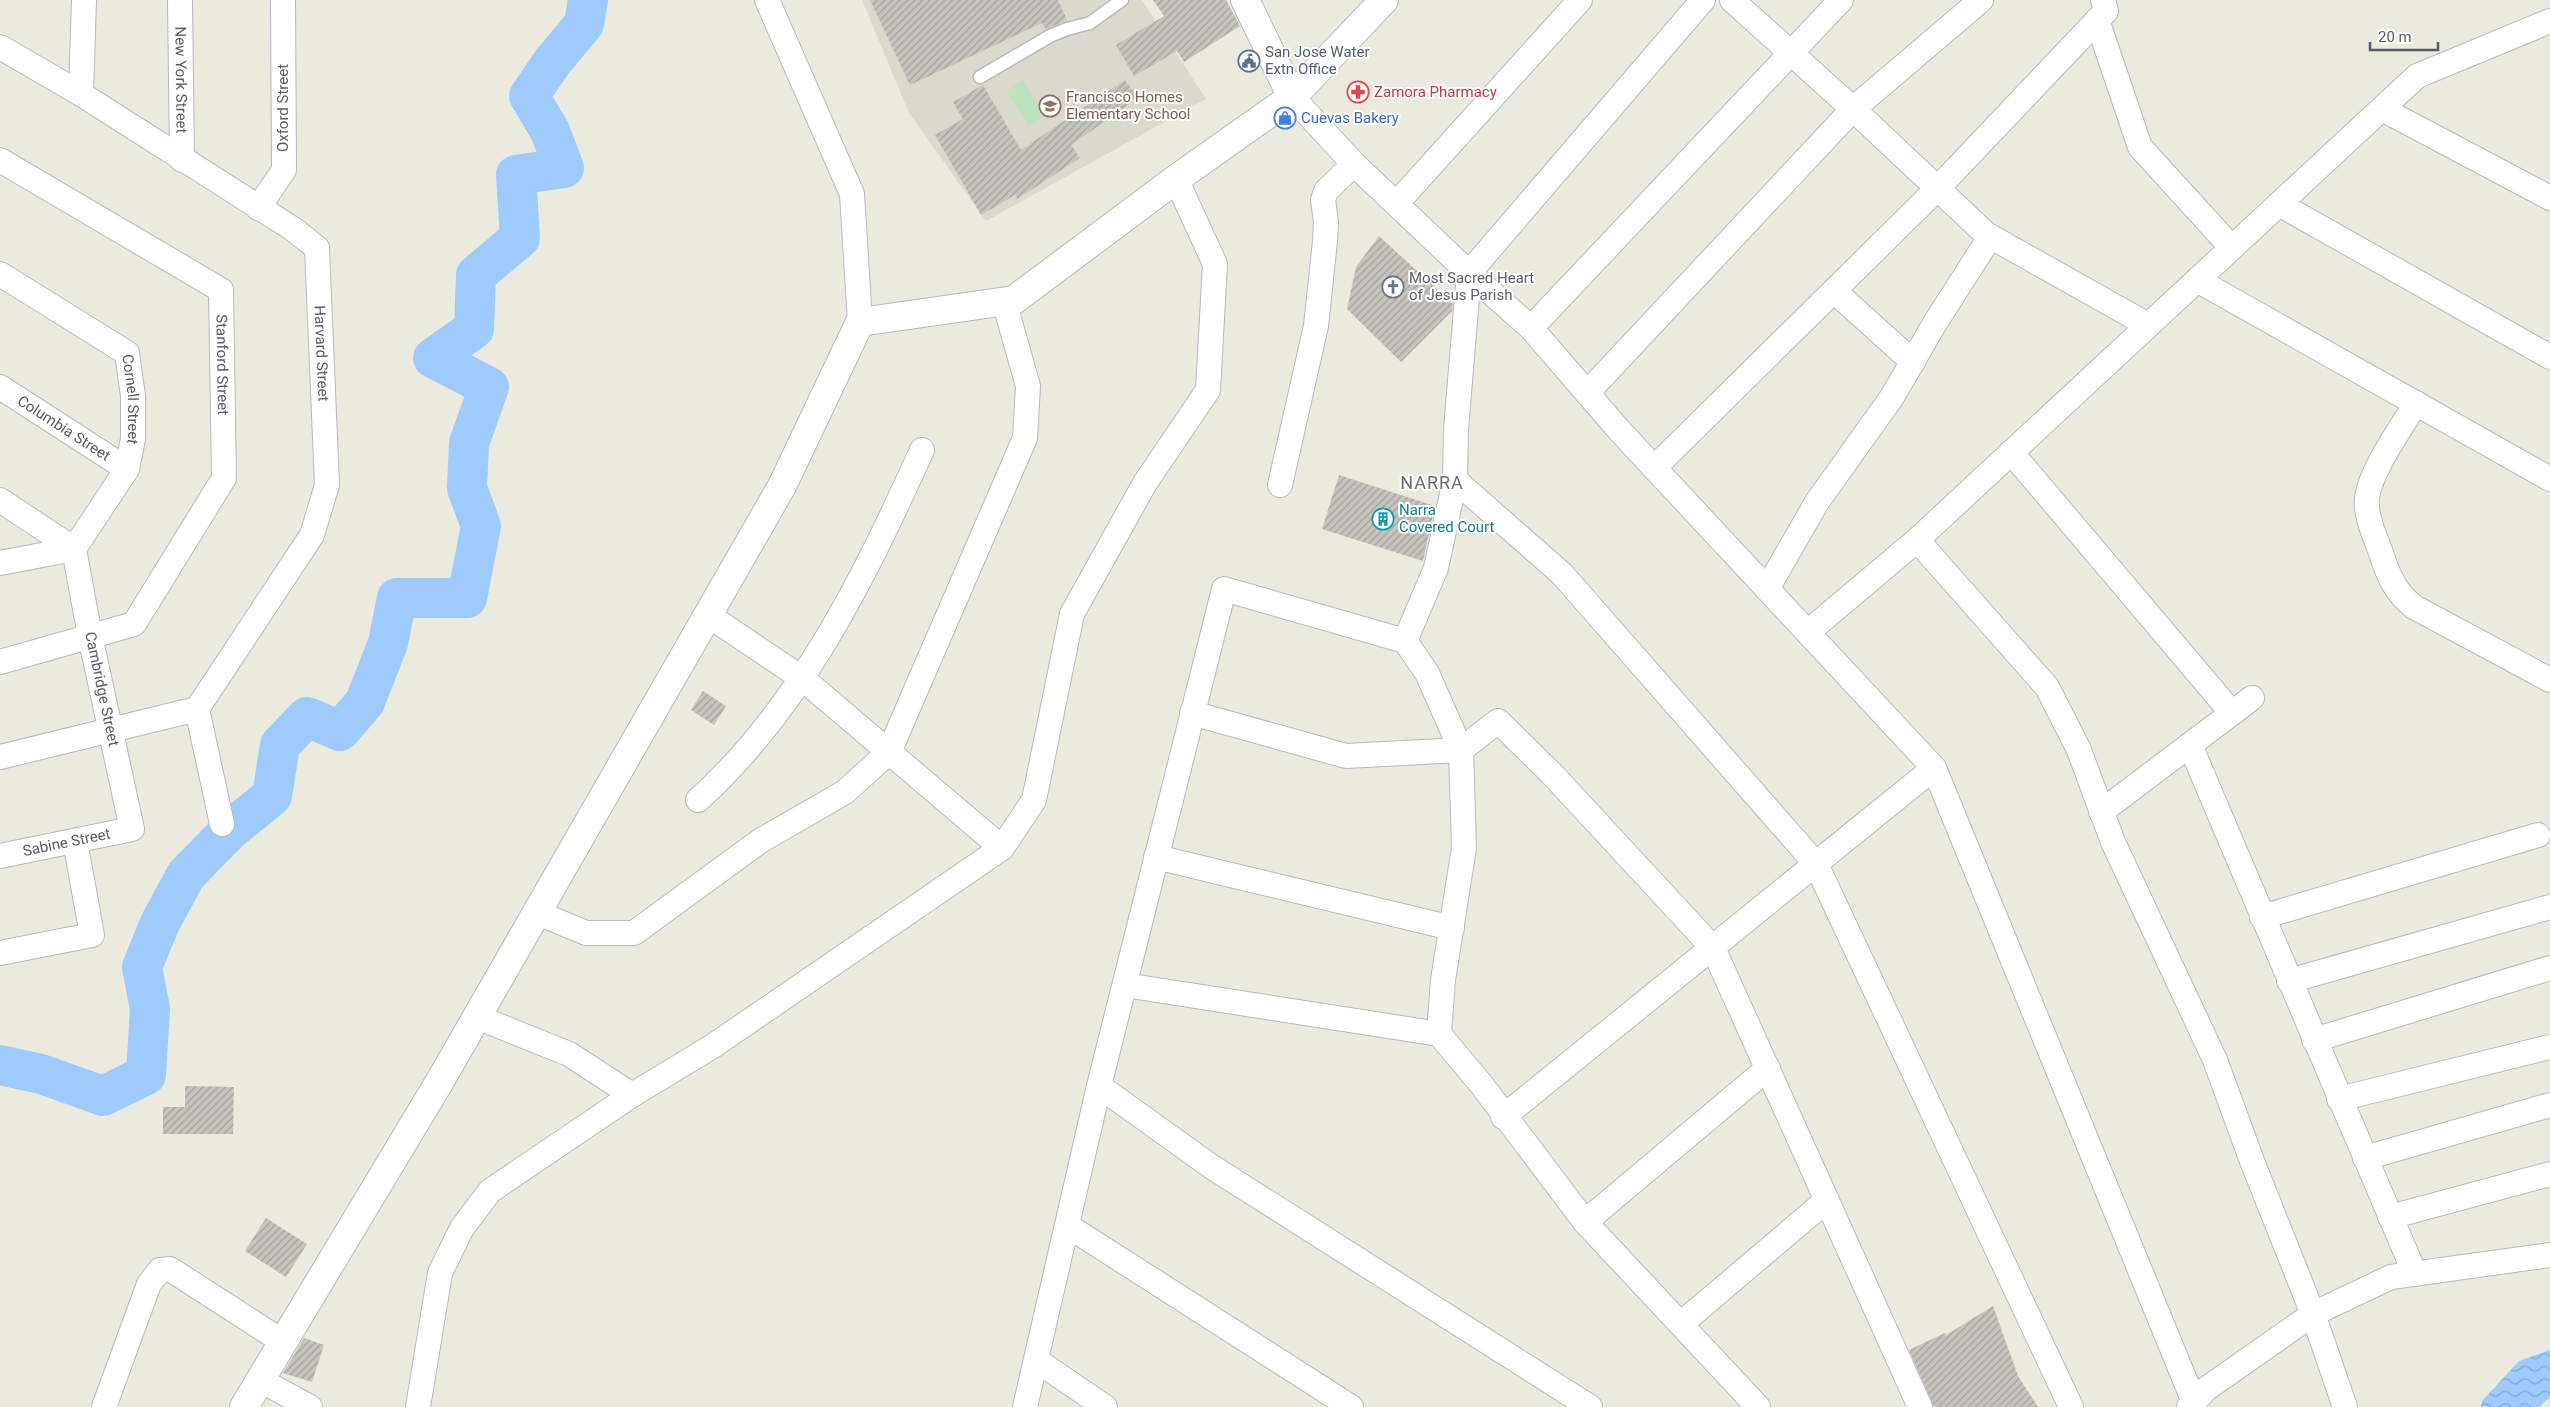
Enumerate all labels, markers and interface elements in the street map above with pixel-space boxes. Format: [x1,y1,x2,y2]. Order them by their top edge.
scale bar [2370,20,2438,52]
street label: New York Street [171,26,191,134]
text: 20 m [2378,28,2412,46]
place label: San Jose Water Extn Office [1265,43,1370,78]
public building icon: San Jose Water Extn Office [1237,49,1261,73]
street label: Oxford Street [274,64,292,152]
pharmacy icon: Zamora Pharmacy [1346,80,1370,104]
place label: Zamora Pharmacy [1374,83,1497,101]
place label: Francisco Homes Elementary School [1066,88,1190,123]
school or university icon: Francisco Homes Elementary School [1038,94,1062,118]
shop icon: Cuevas Bakery [1273,106,1297,130]
place label: Cuevas Bakery [1301,109,1399,127]
place label: Most Sacred Heart of Jesus Parish [1409,269,1534,304]
church icon: Most Sacred Heart of Jesus Parish [1381,275,1405,299]
street label: Harvard Street [310,305,332,402]
street label: Stanford Street [212,314,232,415]
street label: Cornell Street [118,353,142,446]
street label: Columbia Street [14,392,114,465]
district label: NARRA [1400,472,1464,493]
place label: Narra Covered Court [1399,501,1494,536]
building icon: Narra Covered Court [1371,507,1395,531]
street label: Cambridge Street [81,630,123,748]
street label: Sabine Street [21,825,112,860]

